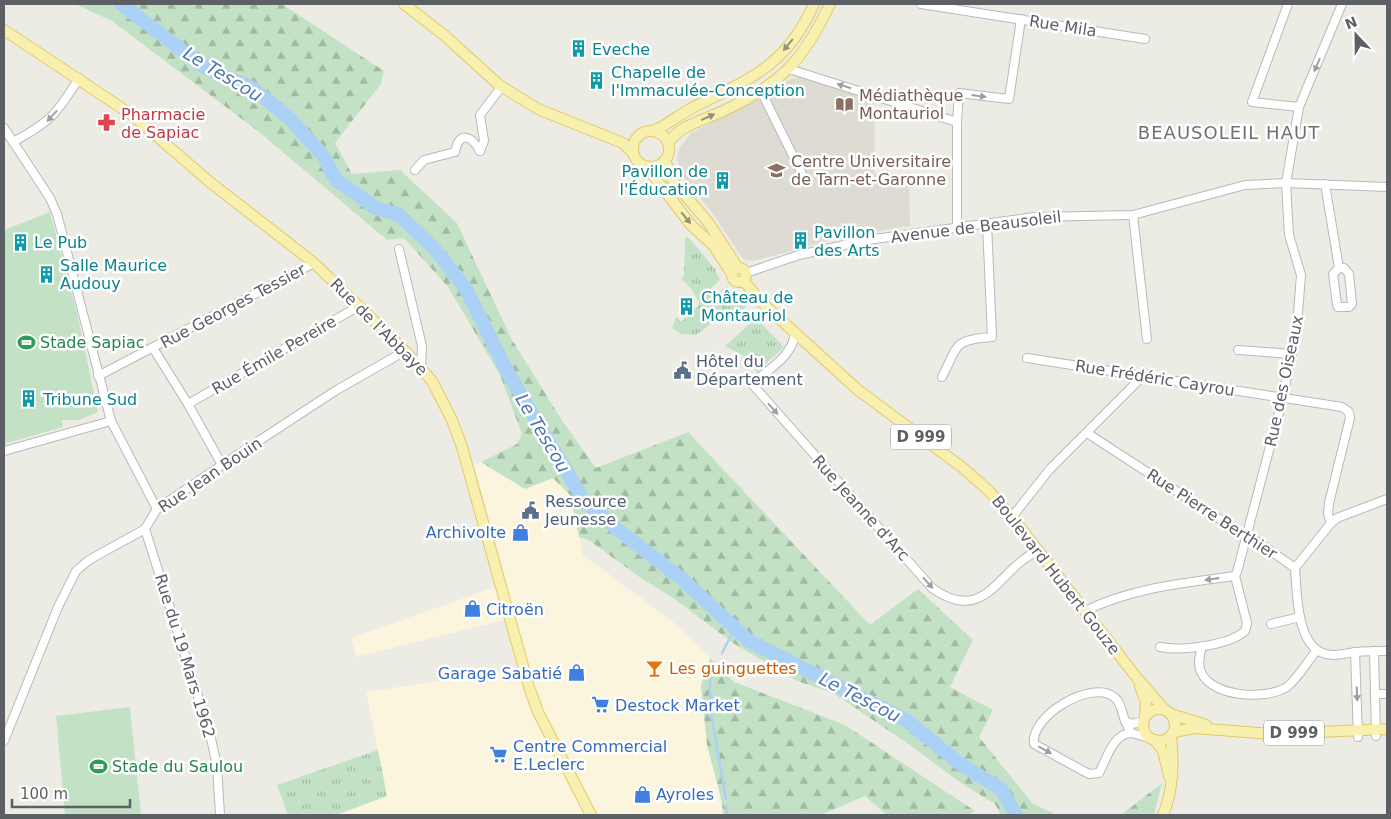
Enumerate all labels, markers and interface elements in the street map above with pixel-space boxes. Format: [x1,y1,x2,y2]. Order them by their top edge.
north arrow [1331,10,1381,60]
street label: Rue Mila [1028,11,1098,41]
text: N [1343,13,1360,33]
one-way arrow [782,38,793,51]
building icon: Eveche [568,39,588,59]
place label: Eveche [592,40,650,59]
water label: Le Tescou [180,42,266,106]
one-way arrow [1312,58,1320,72]
place label: Chapelle de l'Immaculée-Conception [611,63,805,100]
building icon: Chapelle de l'Immaculée-Conception [587,71,607,91]
one-way arrow [836,82,851,90]
place label: Médiathèque Montauriol [859,86,963,123]
one-way arrow [971,92,987,100]
library icon: Médiathèque Montauriol [835,94,855,114]
place label: Pharmacie de Sapiac [121,105,205,142]
one-way arrow [46,110,58,122]
pharmacy icon: Pharmacie de Sapiac [97,113,117,133]
one-way arrow [701,113,715,121]
district label: BEAUSOLEIL HAUT [1138,122,1320,143]
place label: Centre Universitaire de Tarn-et-Garonne [791,152,951,189]
school or university icon: Centre Universitaire de Tarn-et-Garonne [767,160,787,180]
place label: Pavillon de l'Éducation [620,162,708,199]
building icon: Pavillon de l'Éducation [712,170,732,190]
street label: Avenue de Beausoleil [890,207,1062,247]
one-way arrow [680,212,692,224]
place label: Pavillon des Arts [814,223,880,260]
building icon: Pavillon des Arts [790,231,810,251]
building icon: Le Pub [10,232,30,252]
place label: Le Pub [34,233,87,252]
place label: Salle Maurice Audouy [60,256,167,293]
street label: Rue Georges Tessier [157,259,309,352]
building icon: Salle Maurice Audouy [36,264,56,284]
street label: Rue de l'Abbaye [326,274,432,380]
place label: Château de Montauriol [701,288,793,325]
building icon: Château de Montauriol [677,296,697,316]
street label: Rue Émile Pereire [208,312,340,398]
street label: Rue des Oiseaux [1261,314,1307,448]
sports icon: Stade Sapiac [16,332,36,352]
place label: Stade Sapiac [40,333,144,352]
place label: Hôtel du Département [696,352,803,389]
street label: Rue Frédéric Cayrou [1074,356,1236,400]
public building icon: Hôtel du Département [672,360,692,380]
building icon: Tribune Sud [19,389,39,409]
place label: Tribune Sud [42,390,137,409]
water label: Le Tescou [511,390,575,476]
one-way arrow [767,402,779,414]
road number: D 999 [891,424,951,450]
street label: Rue Jean Bouin [155,433,265,517]
street label: Rue Jeanne d'Arc [809,451,913,565]
street label: Rue Pierre Berthier [1143,465,1281,563]
place label: Ressource Jeunesse [544,492,627,529]
street label: Boulevard Hubert Gouze [988,492,1124,658]
public building icon: Ressource Jeunesse [521,500,541,520]
shop icon: Archivolte [510,522,530,542]
place label: Archivolte [426,523,506,542]
street label: Rue du 19 Mars 1962 [151,572,219,740]
one-way arrow [1204,575,1220,583]
one-way arrow [922,576,933,589]
shop icon: Citroën [462,599,482,619]
place label: Citroën [486,600,544,619]
bar icon: Les guinguettes [645,658,665,678]
place label: Les guinguettes [669,659,797,678]
shop icon: Garage Sabatié [566,663,586,683]
place label: Garage Sabatié [438,664,562,683]
water label: Le Tescou [816,668,904,726]
one-way arrow [1353,686,1361,702]
supermarket icon: Destock Market [591,695,611,715]
place label: Destock Market [615,696,740,715]
road number: D 999 [1264,720,1324,746]
place label: Centre Commercial E.Leclerc [513,737,667,774]
supermarket icon: Centre Commercial E.Leclerc [489,745,509,765]
one-way arrow [1037,746,1052,754]
sports icon: Stade du Saulou [88,756,108,776]
place label: Stade du Saulou [112,757,243,776]
scale bar [12,776,130,808]
shop icon: Ayroles [632,784,652,804]
text: 100 m [20,785,68,803]
place label: Ayroles [656,785,714,804]

